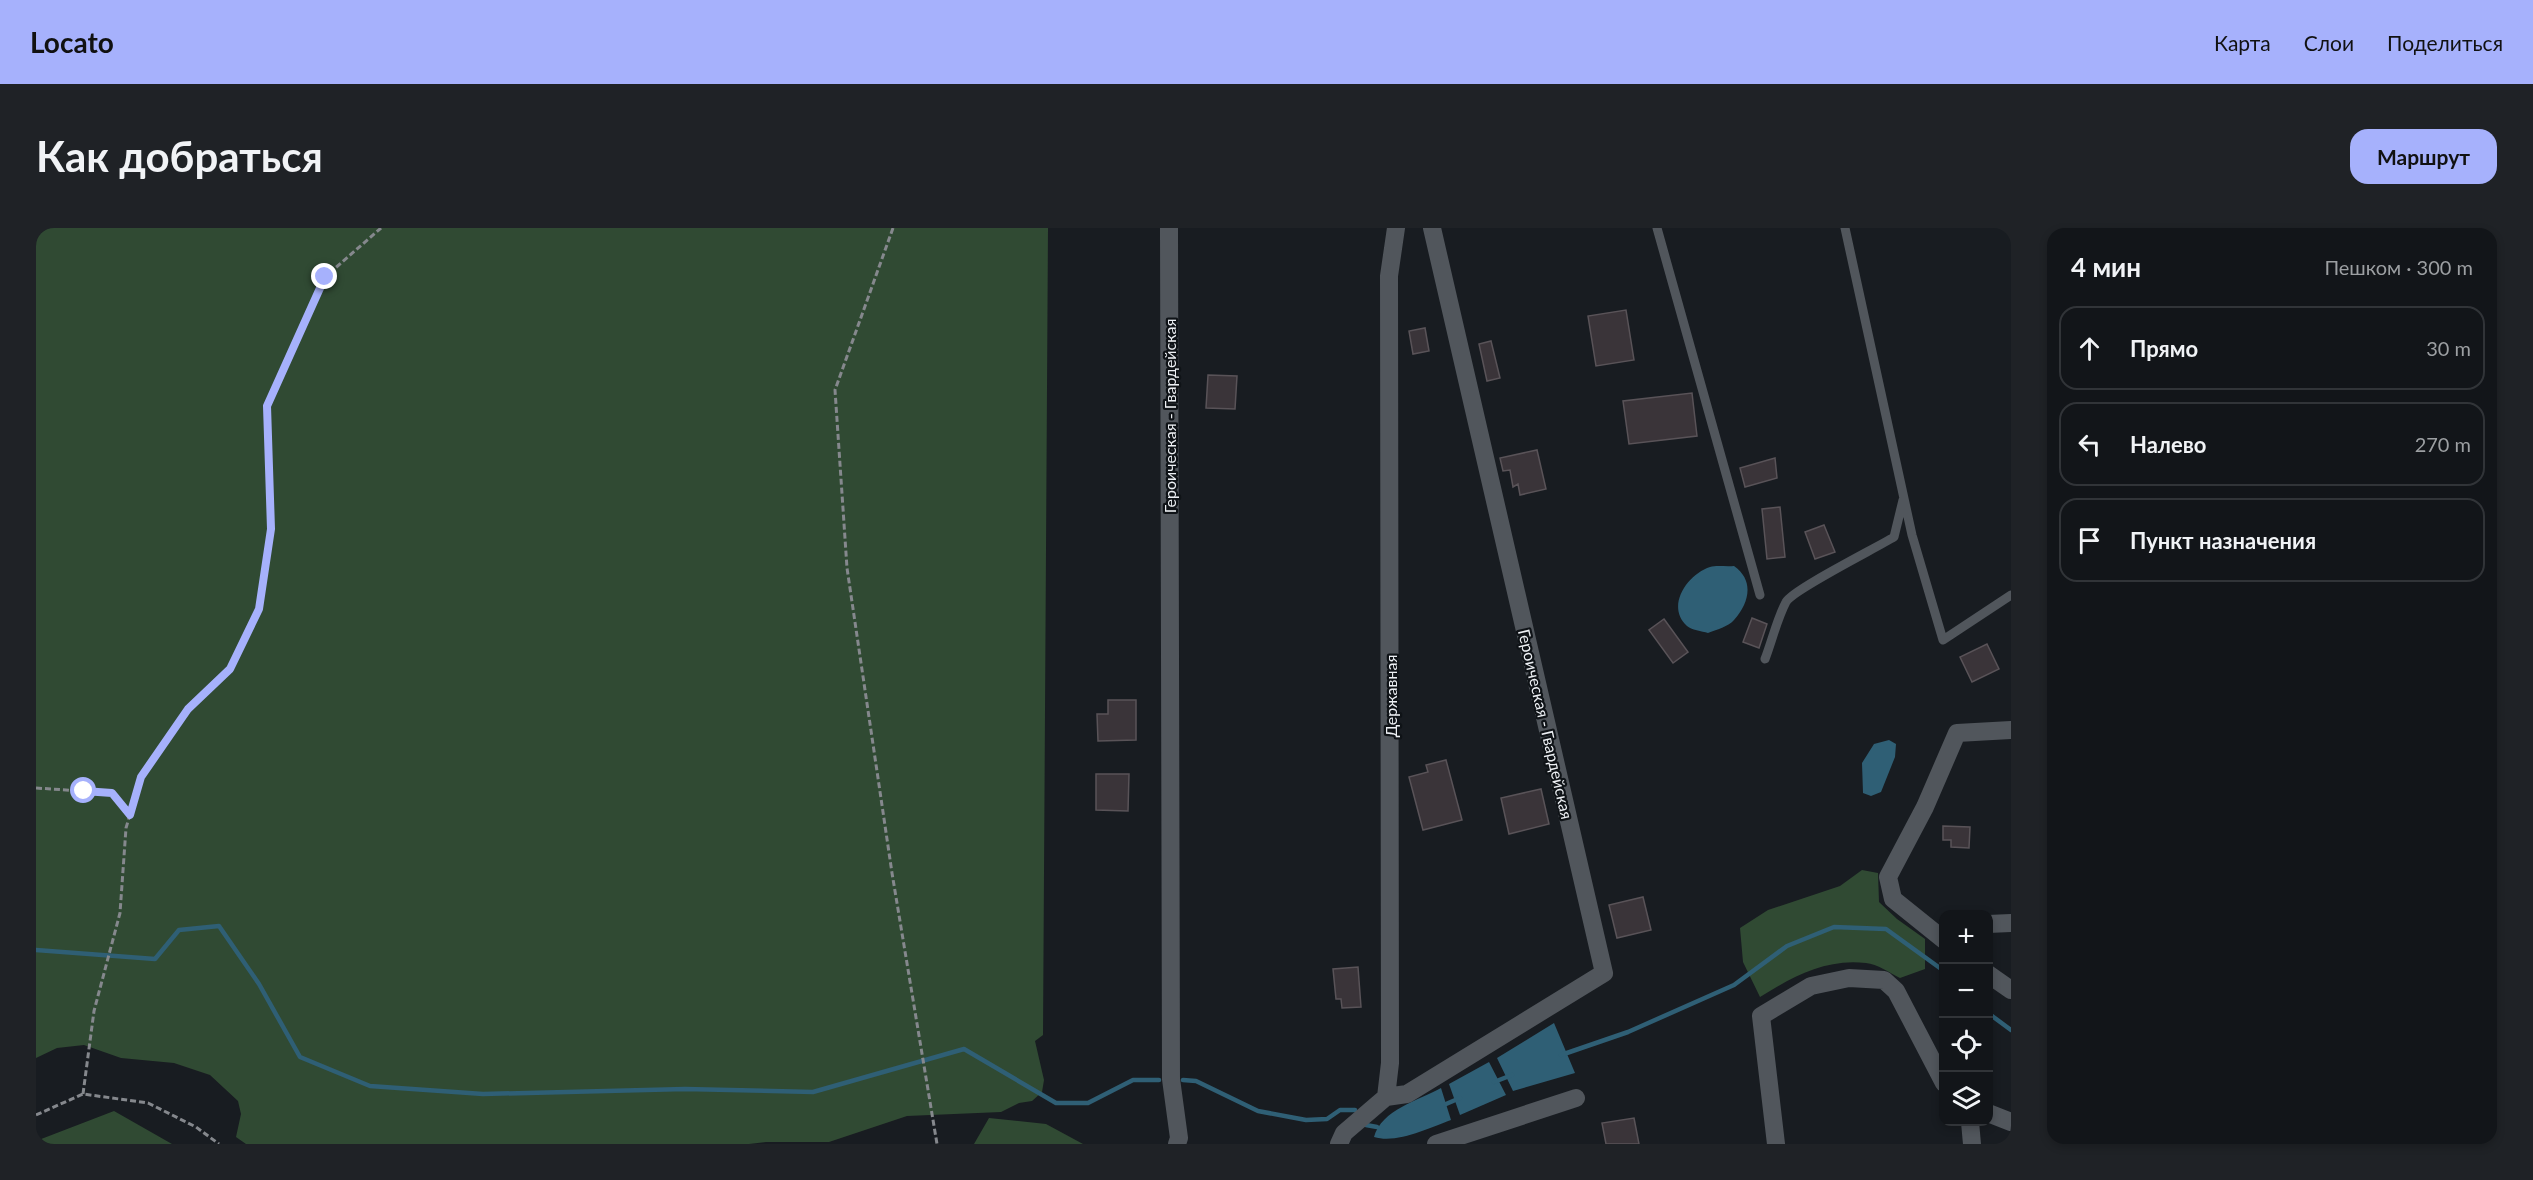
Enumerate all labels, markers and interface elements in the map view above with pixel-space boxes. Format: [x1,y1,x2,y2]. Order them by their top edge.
text: Locato [30,25,114,59]
text: Карта [2214,30,2271,55]
text: Слои [2304,30,2354,55]
text: Поделиться [2387,30,2503,55]
button: Маршрут [2350,129,2497,184]
text: Как добраться [36,131,323,181]
text: 4 мин [2071,251,2141,283]
text: Пешком · 300 m [2324,255,2473,279]
route end [311,263,337,289]
street label: Героическая - Гвардейская [1160,319,1179,513]
icon: ahead [2073,332,2106,365]
text: Прямо [2130,335,2198,362]
text: 30 m [2426,336,2471,360]
icon: left [2073,428,2106,461]
text: Налево [2130,431,2206,458]
text: 270 m [2415,432,2471,456]
icon: arrive [2073,524,2106,557]
text: Пункт назначения [2130,527,2316,554]
street label: Героическая - Гвардейская [1515,627,1577,821]
street label: Державная [1381,655,1400,737]
route start [70,777,96,803]
map controls [1939,910,1993,1126]
button: + [1939,910,1993,964]
button: − [1939,964,1993,1018]
button: locate [1939,1018,1993,1072]
button: layers [1939,1072,1993,1126]

